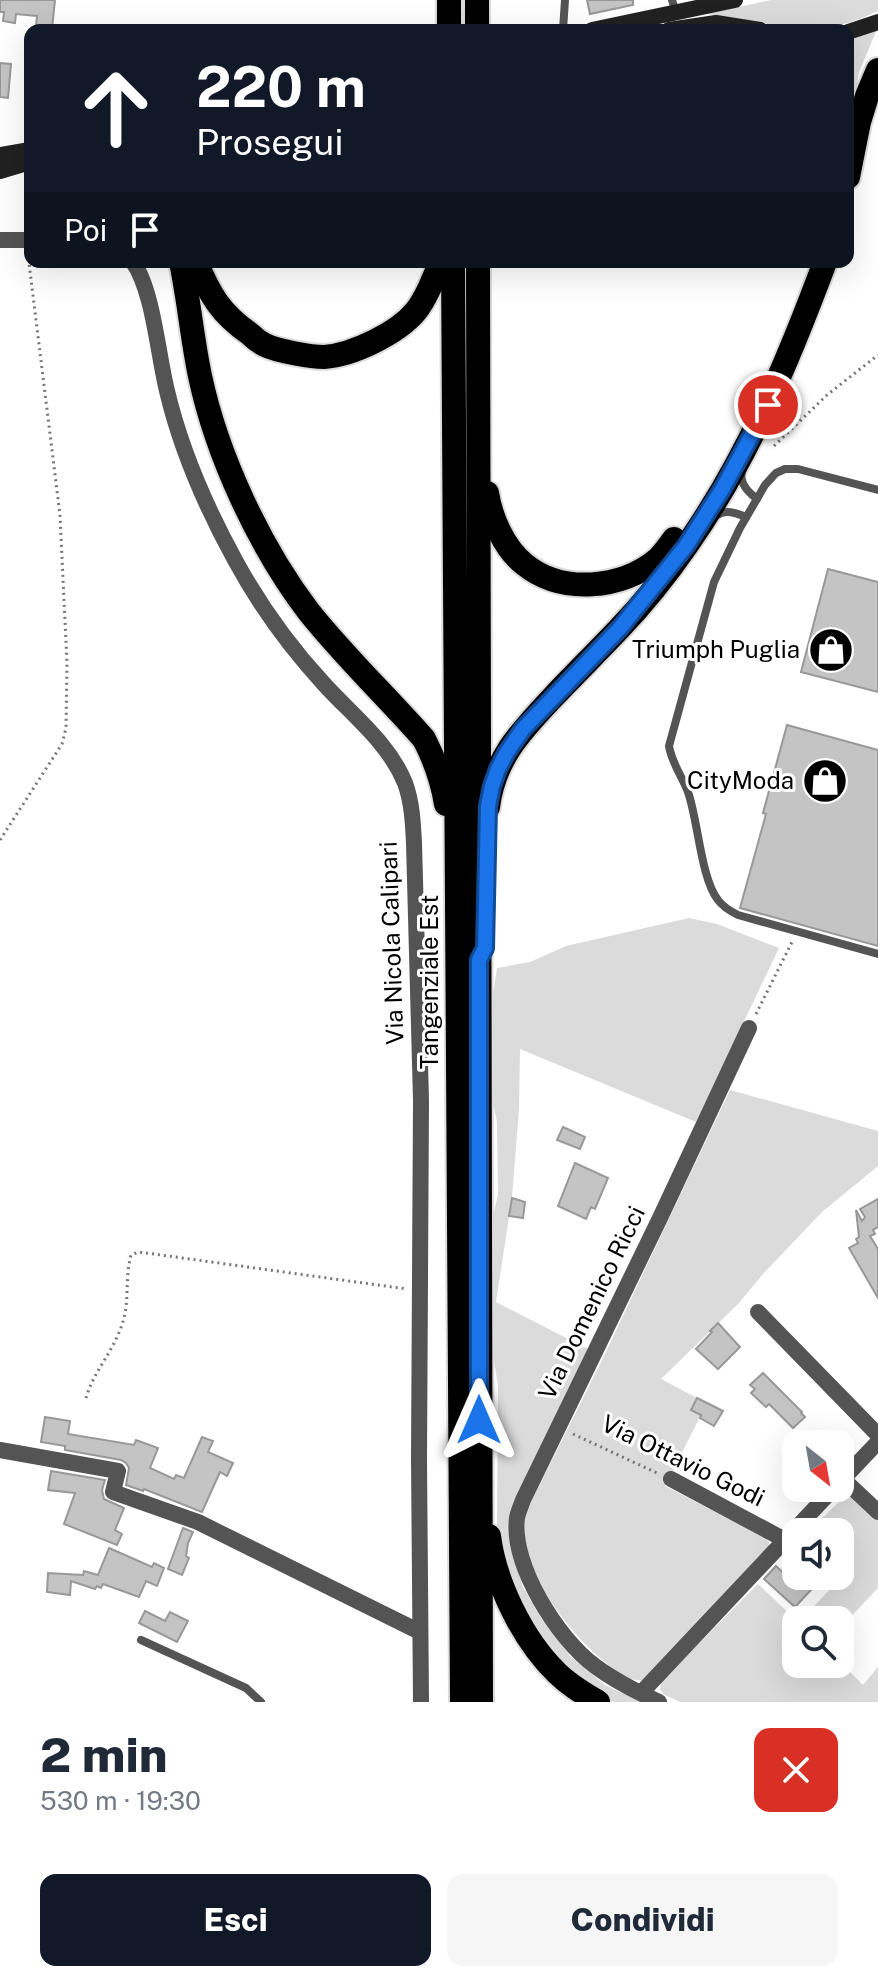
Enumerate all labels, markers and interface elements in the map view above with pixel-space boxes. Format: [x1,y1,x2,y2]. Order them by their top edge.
text: 220 m [196,54,366,120]
icon: ahead [64,56,168,160]
text: Prosegui [196,121,343,163]
icon: arrive [123,208,167,252]
text: Poi [64,212,107,248]
pin [734,371,802,439]
icon: arrive [746,383,790,427]
shop icon: Triumph Puglia [807,626,855,674]
place label: Triumph Puglia [632,635,800,663]
shop icon: CityModa [801,757,849,805]
place label: CityModa [687,766,794,794]
street label: Via Nicola Calipari [373,841,409,1045]
street label: Tangenziale Est [415,895,443,1069]
street label: Via Domenico Ricci [532,1201,650,1404]
position arrow [437,1378,521,1462]
street label: Via Ottavio Godi [597,1409,769,1512]
north arrow [782,1430,854,1502]
map controls [782,1430,854,1678]
button: sound [782,1518,854,1590]
button: search [782,1606,854,1678]
text: 2 min [40,1726,168,1783]
button: close [754,1728,838,1812]
text: 530 m · 19:30 [40,1785,201,1816]
button: Esci [40,1874,431,1966]
button: Condividi [447,1874,838,1966]

